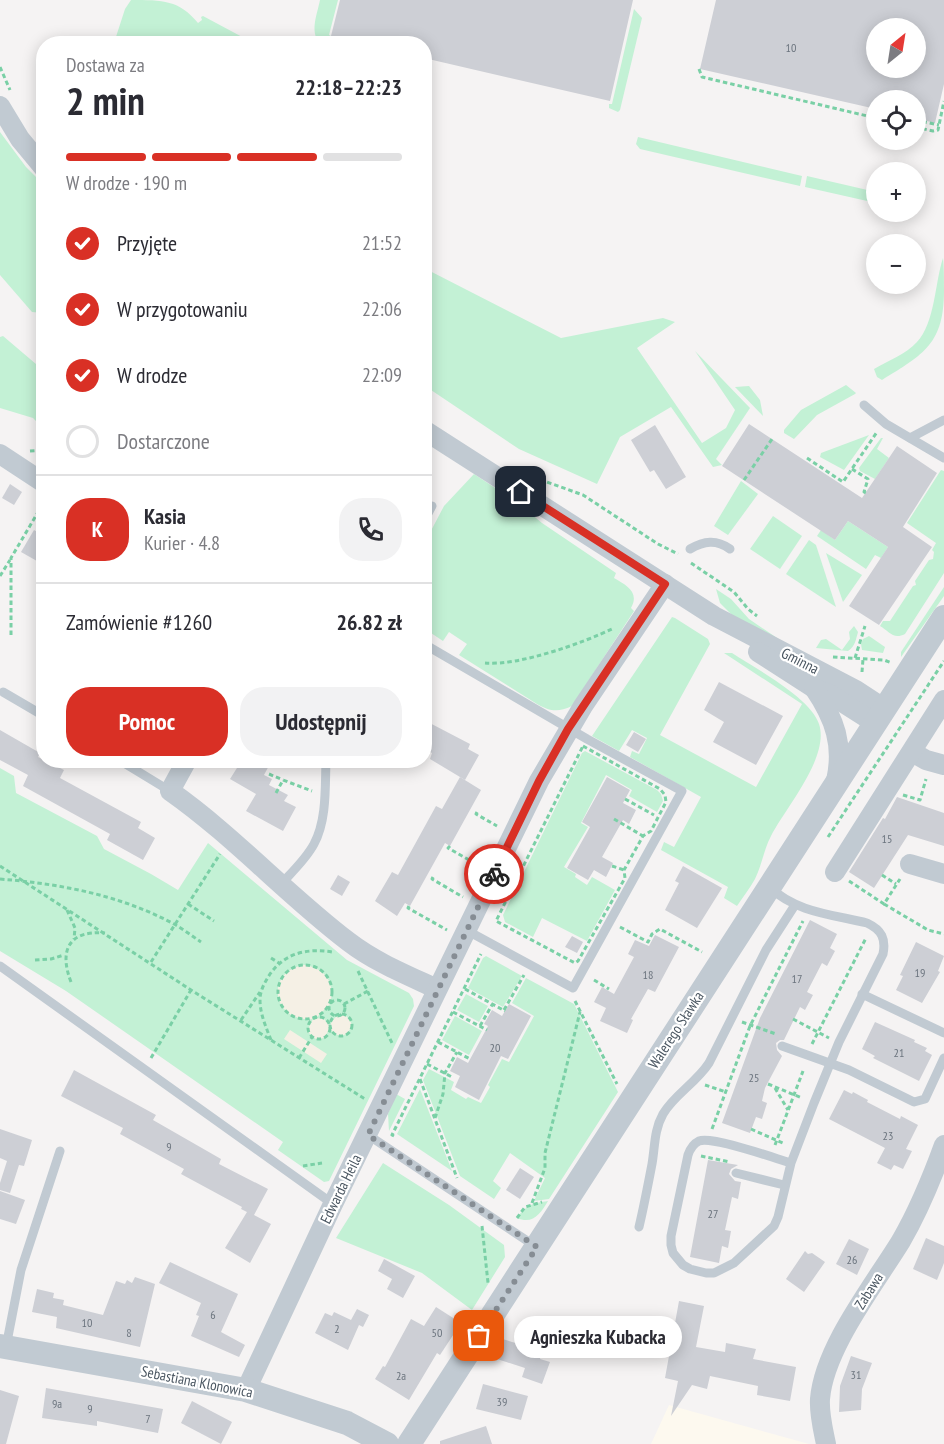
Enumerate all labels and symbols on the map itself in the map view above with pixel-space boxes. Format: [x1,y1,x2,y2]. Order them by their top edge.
north arrow [866,18,926,78]
house number: 10 [786,40,796,55]
pin [495,466,546,517]
street label: Gminna [778,643,822,678]
house number: 15 [882,831,892,846]
courier [464,844,524,904]
house number: 19 [915,965,925,980]
house number: 18 [643,967,653,982]
house number: 17 [792,971,802,986]
street label: Walerego Sławka [644,988,708,1072]
house number: 20 [490,1040,500,1055]
house number: 21 [894,1045,904,1060]
house number: 25 [749,1070,759,1085]
house number: 23 [883,1128,893,1143]
house number: 9 [166,1139,172,1154]
street label: Edwarda Heila [316,1151,365,1226]
house number: 27 [708,1206,718,1221]
house number: 26 [847,1252,857,1267]
street label: Zabawa [850,1269,887,1313]
house number: 6 [210,1307,216,1322]
pin [453,1310,504,1361]
house number: 10 [82,1315,92,1330]
callout: Agnieszka Kubacka [515,1315,683,1357]
house number: 2 [334,1321,340,1336]
house number: 8 [126,1325,132,1340]
house number: 50 [432,1325,442,1340]
street label: Sebastiana Klonowica [140,1361,254,1402]
house number: 31 [851,1367,861,1382]
house number: 2a [396,1368,406,1383]
house number: 39 [497,1394,507,1409]
house number: 9a [52,1396,62,1411]
house number: 9 [87,1401,93,1416]
house number: 7 [145,1411,151,1426]

